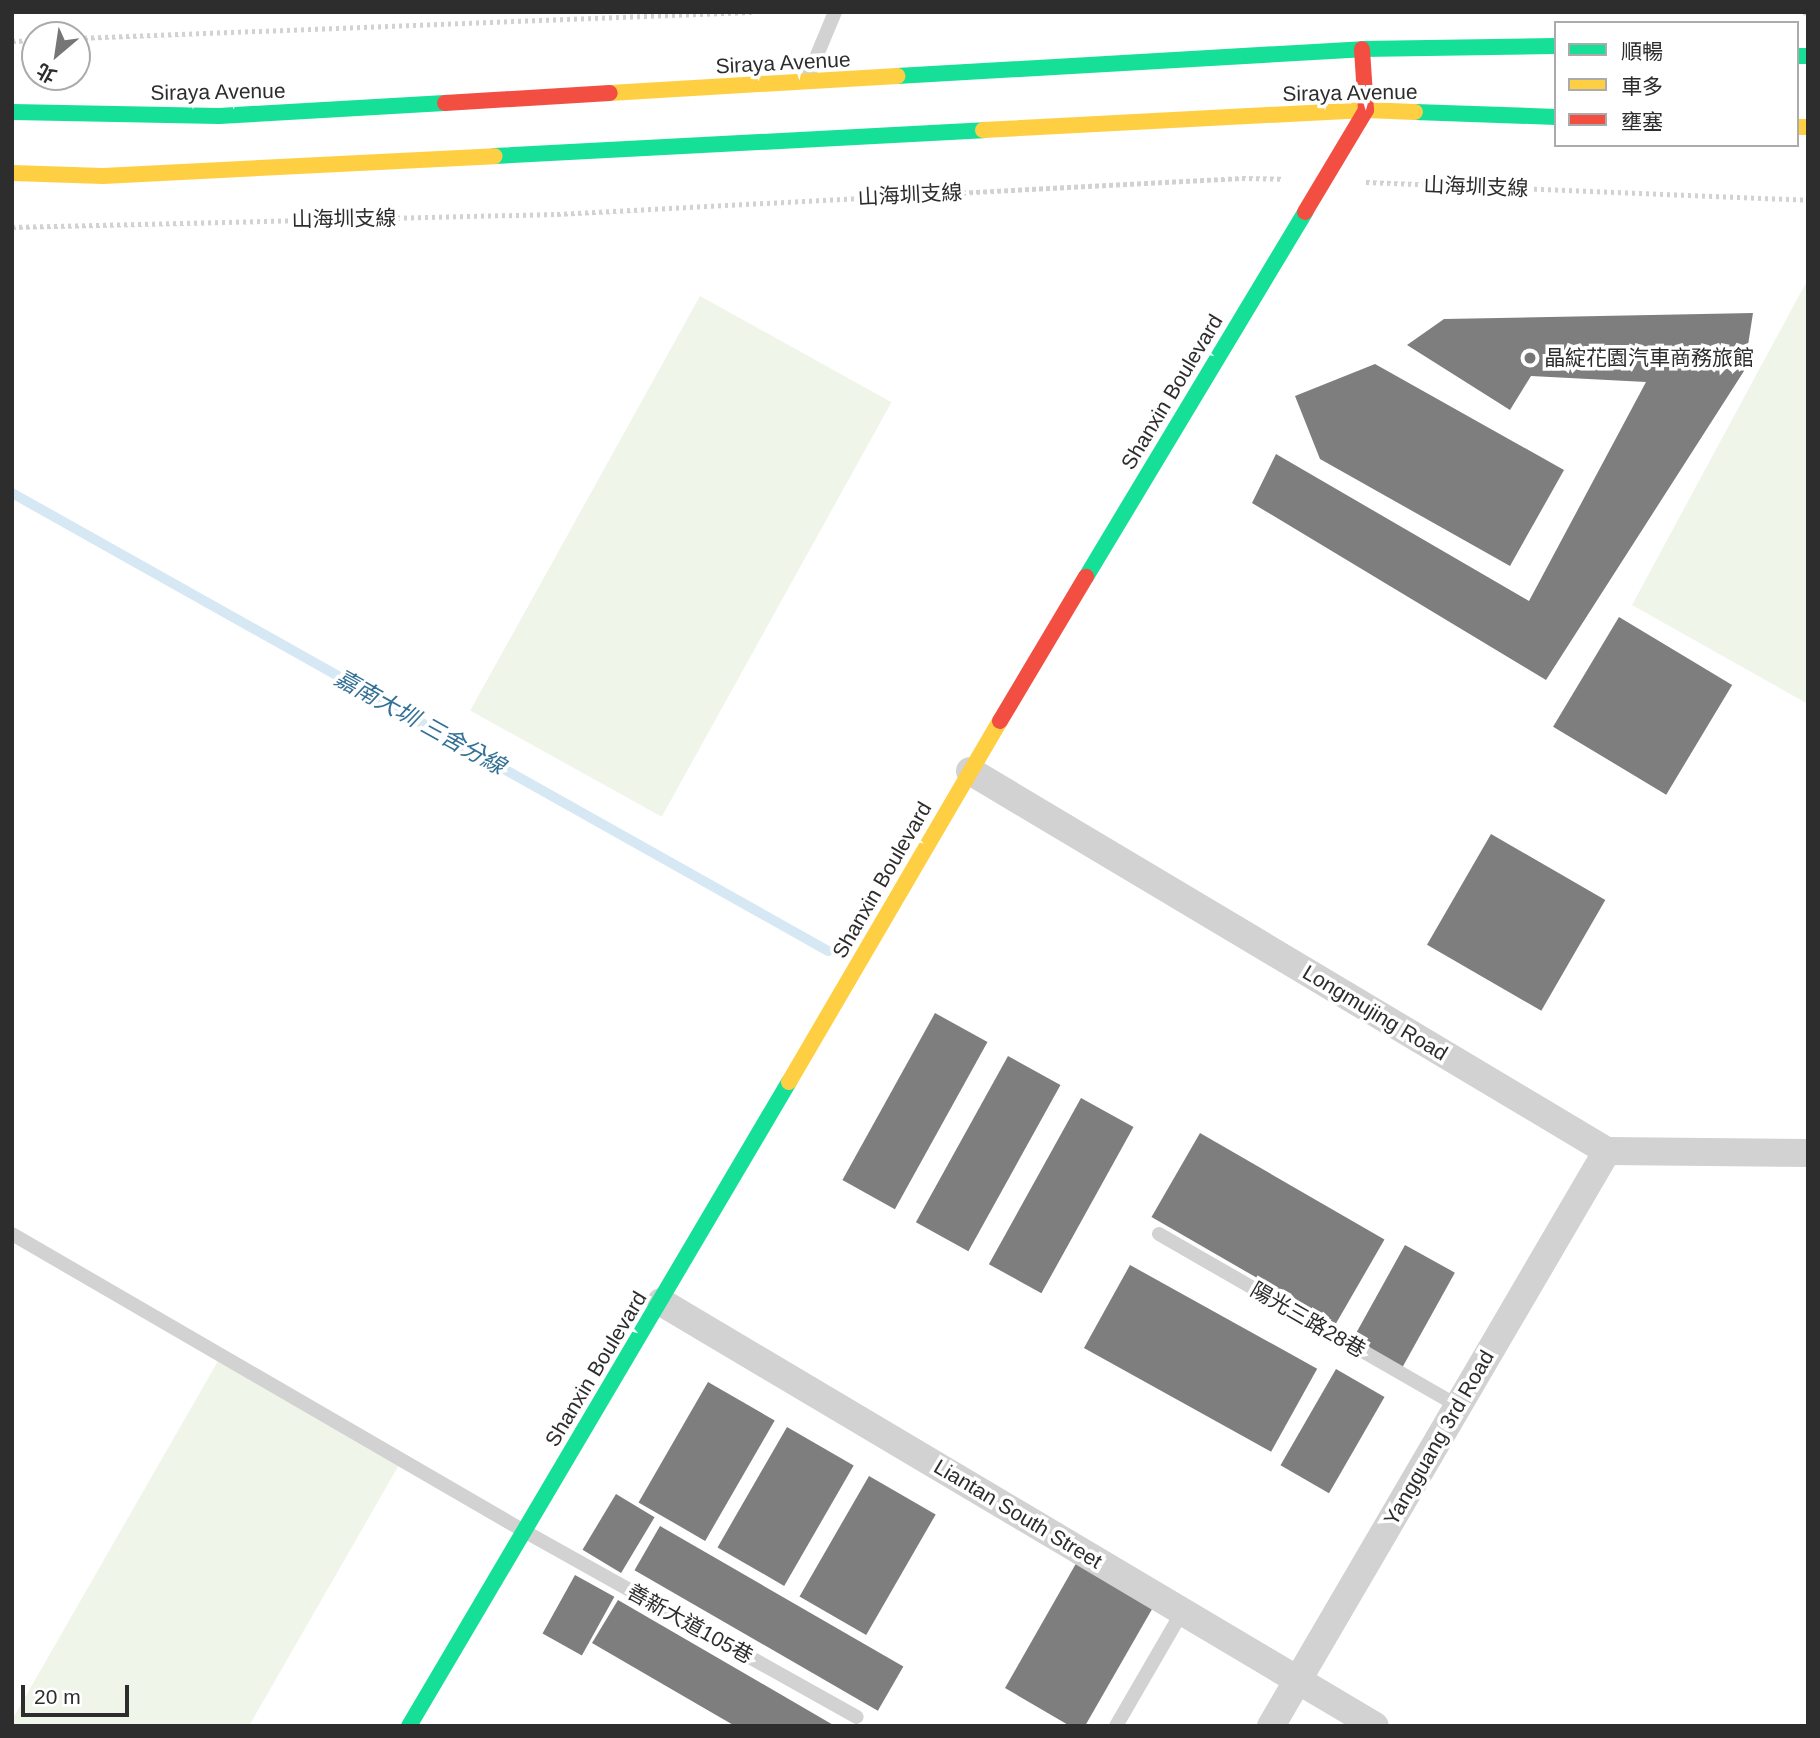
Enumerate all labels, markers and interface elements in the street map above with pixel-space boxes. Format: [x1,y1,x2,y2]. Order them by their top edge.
north arrow [21,21,91,91]
legend [1554,21,1799,147]
text: 順暢 [1621,40,1663,63]
street label: Siraya Avenue [714,47,852,79]
text: 北 [33,59,60,87]
text: 車多 [1621,75,1663,98]
street label: Siraya Avenue [150,78,286,106]
street label: Siraya Avenue [1282,79,1418,107]
text: 壅塞 [1621,110,1663,133]
street label: 山海圳支線 [1423,173,1529,201]
street label: 山海圳支線 [857,180,963,210]
street label: 山海圳支線 [291,205,397,233]
street label: Shanxin Boulevard [1116,310,1228,474]
place label: 晶綻花園汽車商務旅館 [1544,345,1754,371]
marker: 晶綻花園汽車商務旅館 [1522,350,1538,366]
water label: 嘉南大圳 三舍分線 [330,664,510,780]
street label: Shanxin Boulevard [827,797,937,963]
street label: Longmujing Road [1298,960,1452,1066]
street label: 陽光三路28巷 [1246,1277,1370,1363]
street label: Shanxin Boulevard [540,1287,652,1451]
street label: Yangguang 3rd Road [1379,1346,1499,1530]
street label: Liantan South Street [929,1454,1107,1574]
street label: 善新大道105巷 [623,1579,757,1669]
scale bar [24,1672,133,1716]
text: 20 m [34,1685,81,1708]

